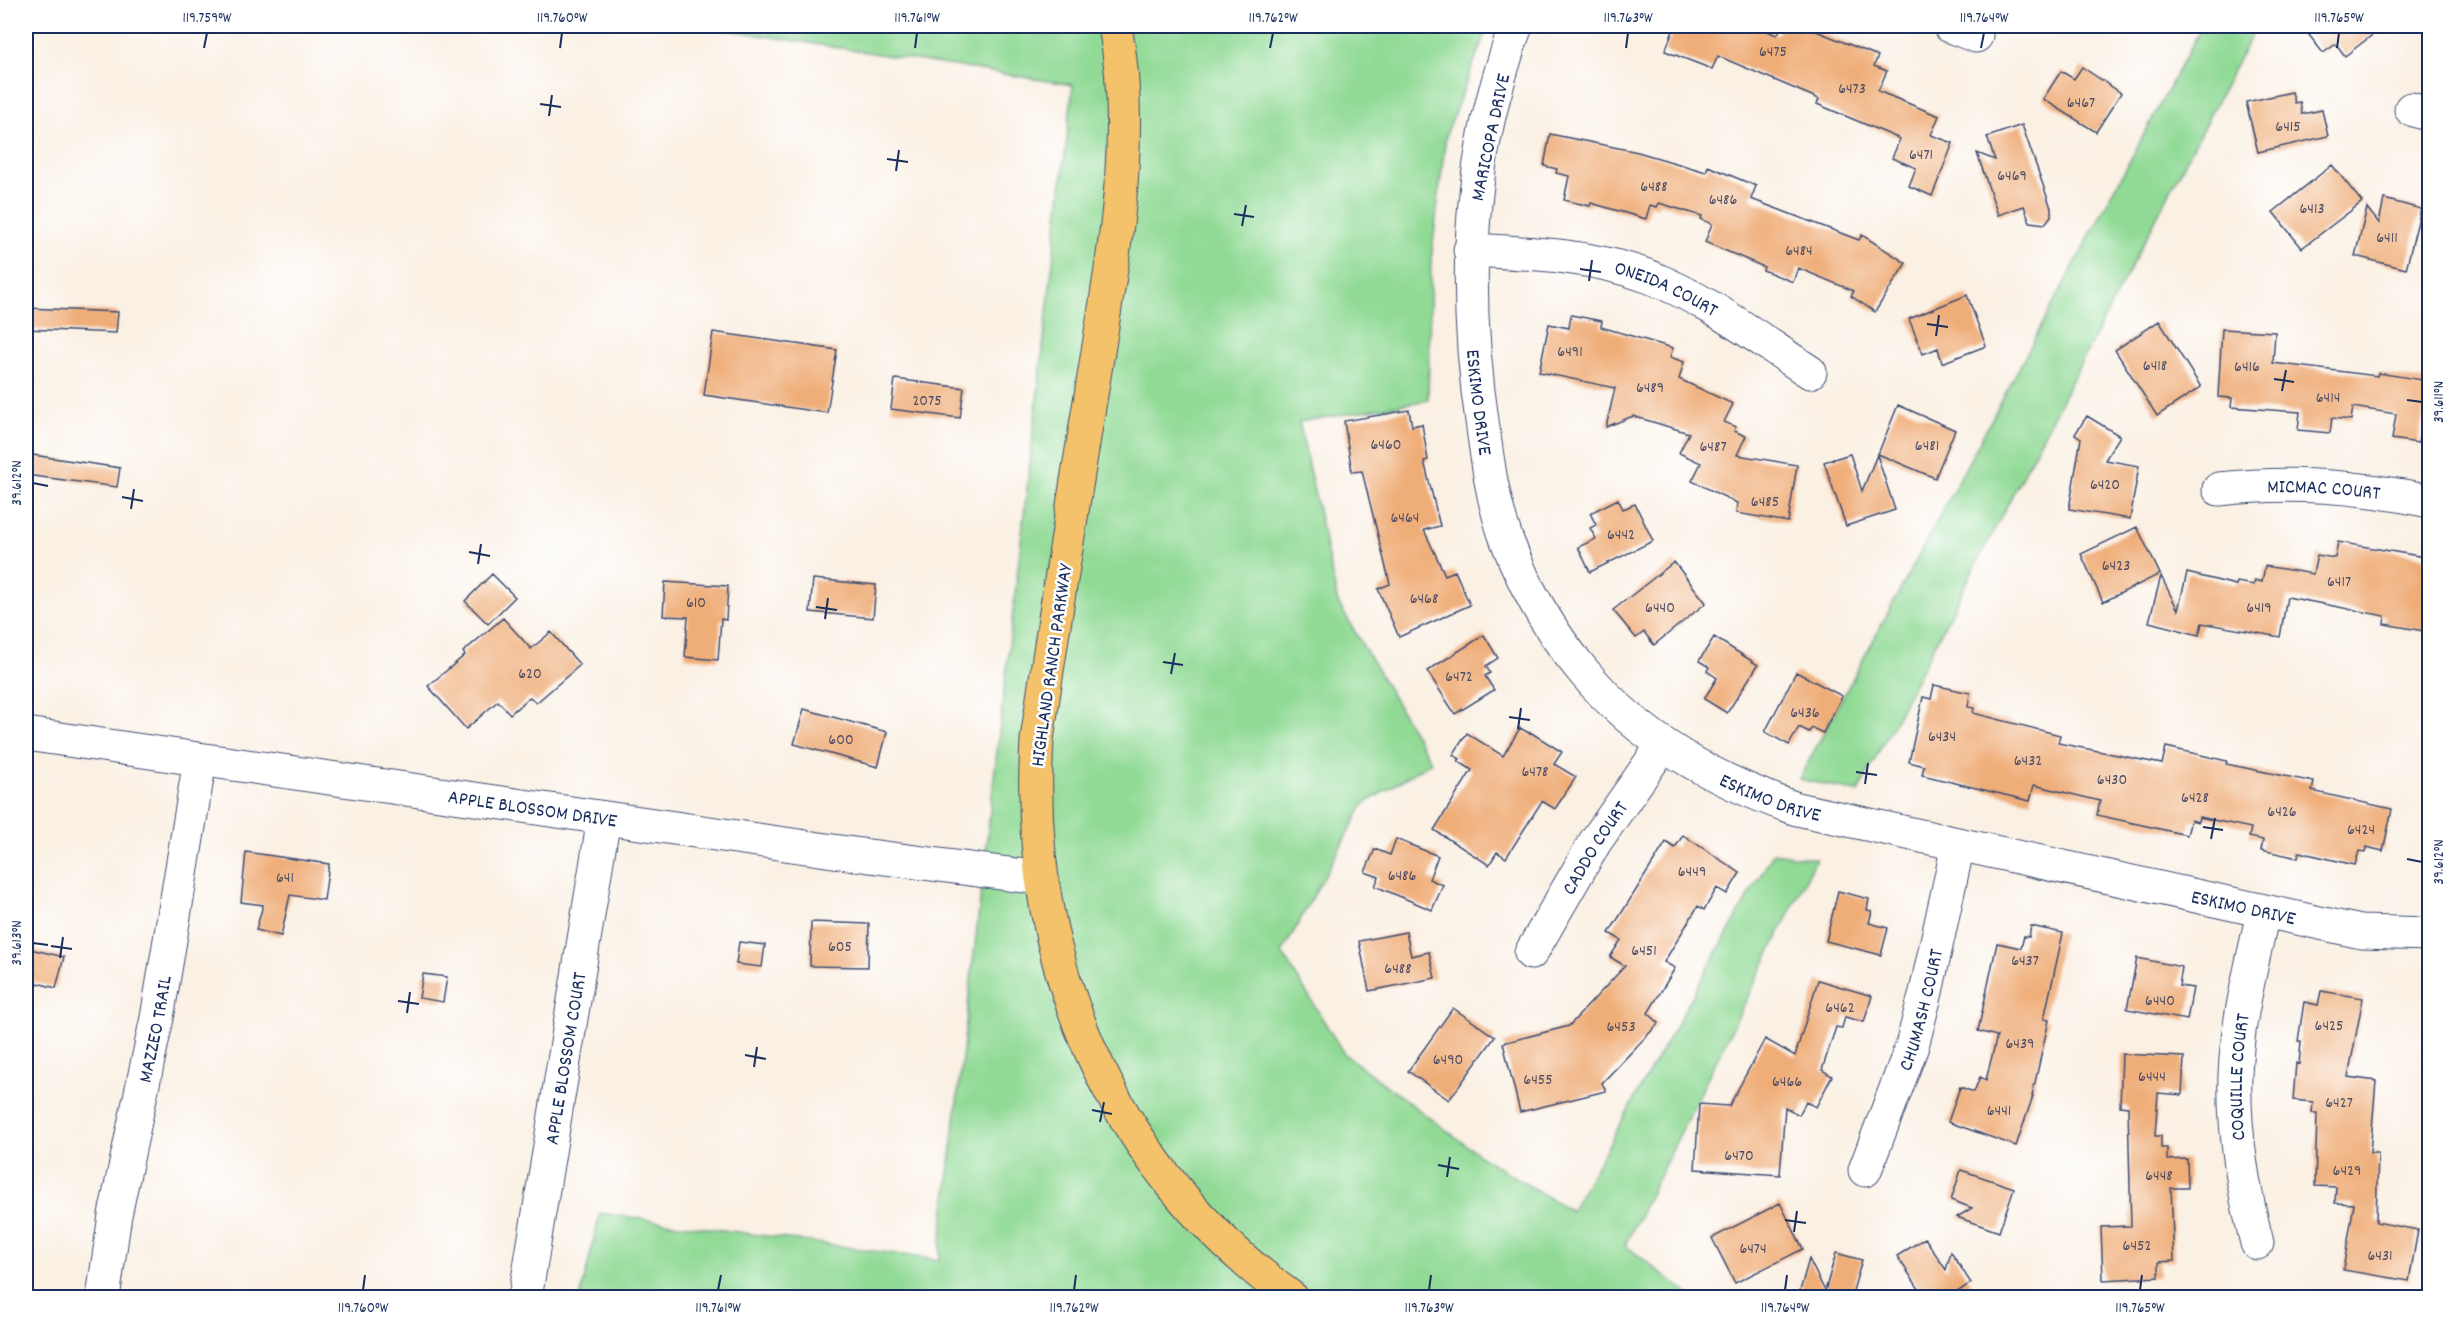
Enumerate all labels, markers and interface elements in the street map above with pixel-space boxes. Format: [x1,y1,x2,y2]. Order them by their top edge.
text: 119.759°W [183,8,232,30]
text: 119.760°W [537,8,588,30]
text: 119.761°W [894,8,940,30]
text: 119.762°W [1248,8,1298,30]
text: 119.763°W [1603,8,1653,30]
text: 119.764°W [1960,8,2009,30]
text: 119.765°W [2314,8,2364,30]
house number: 6475 [1759,41,1787,64]
street label: MARICOPA DRIVE [1465,71,1519,204]
house number: 6473 [1838,78,1866,101]
house number: 6467 [2067,92,2095,115]
house number: 6415 [2275,116,2301,139]
house number: 6471 [1909,144,1933,167]
house number: 6469 [1997,165,2027,188]
house number: 6488 [1640,176,1668,199]
house number: 6486 [1709,189,1738,212]
house number: 6413 [2299,198,2325,221]
house number: 6411 [2376,227,2398,250]
house number: 6484 [1785,240,1813,263]
street label: ONEIDA COURT [1611,255,1722,325]
house number: 6491 [1557,341,1583,364]
street label: ESKIMO DRIVE [1457,349,1498,457]
house number: 6418 [2143,355,2167,378]
house number: 6416 [2234,356,2260,379]
house number: 6489 [1636,377,1664,400]
text: 39.611°N [2429,381,2451,423]
house number: 6414 [2316,387,2340,410]
house number: 2075 [912,390,942,413]
house number: 6460 [1370,434,1402,457]
house number: 6481 [1915,435,1939,458]
house number: 6487 [1699,436,1727,459]
text: 39.612°N [7,460,29,506]
house number: 6420 [2090,474,2120,497]
street label: MICMAC COURT [2267,474,2382,509]
house number: 6485 [1751,491,1779,514]
house number: 6464 [1391,507,1419,530]
house number: 6442 [1607,524,1635,547]
house number: 6423 [2102,555,2130,578]
street label: HIGHLAND RANCH PARKWAY [1025,561,1081,769]
house number: 6417 [2327,571,2351,594]
house number: 6468 [1410,588,1438,611]
house number: 610 [686,592,706,615]
house number: 6440 [1645,597,1675,620]
house number: 6419 [2246,597,2272,620]
house number: 620 [518,663,542,686]
house number: 6472 [1445,666,1473,689]
house number: 6436 [1790,702,1820,725]
house number: 6434 [1928,726,1956,749]
house number: 600 [828,729,854,752]
house number: 6432 [2014,750,2042,773]
house number: 6478 [1521,761,1549,784]
street label: ESKIMO DRIVE [1714,768,1823,831]
house number: 6430 [2097,769,2127,792]
street label: APPLE BLOSSOM DRIVE [446,784,619,836]
house number: 6428 [2181,787,2209,810]
street label: CADDO COURT [1556,796,1636,901]
house number: 6426 [2267,801,2297,824]
house number: 6424 [2347,819,2375,842]
text: 39.612°N [2429,839,2451,885]
house number: 6449 [1678,861,1706,884]
house number: 6486 [1388,865,1417,888]
house number: 641 [276,867,294,890]
street label: ESKIMO DRIVE [2188,884,2298,934]
text: 39.613°N [7,920,29,966]
house number: 605 [828,936,852,959]
house number: 6451 [1631,940,1657,963]
street label: CHUMASH COURT [1893,947,1952,1075]
house number: 6437 [2011,950,2039,973]
house number: 6488 [1384,958,1412,981]
street label: APPLE BLOSSOM COURT [539,970,595,1147]
street label: MAZZEO TRAIL [133,974,181,1086]
house number: 6440 [2145,990,2175,1013]
house number: 6462 [1825,997,1855,1020]
street label: COQUILLE COURT [2224,1012,2259,1142]
house number: 6425 [2315,1015,2343,1038]
house number: 6453 [1607,1016,1636,1039]
house number: 6439 [2006,1033,2034,1056]
house number: 6490 [1433,1049,1463,1072]
house number: 6444 [2138,1066,2166,1089]
house number: 6455 [1523,1069,1553,1092]
house number: 6466 [1772,1071,1802,1094]
house number: 6427 [2325,1092,2353,1115]
house number: 6441 [1987,1100,2011,1123]
house number: 6470 [1724,1145,1754,1168]
house number: 6429 [2333,1160,2361,1183]
house number: 6448 [2145,1165,2173,1188]
house number: 6452 [2123,1235,2151,1258]
house number: 6474 [1739,1238,1767,1261]
house number: 6431 [2367,1245,2393,1268]
text: 119.760°W [338,1298,389,1320]
text: 119.761°W [695,1298,741,1320]
text: 119.762°W [1049,1298,1099,1320]
text: 119.763°W [1404,1298,1454,1320]
text: 119.764°W [1761,1298,1810,1320]
text: 119.765°W [2115,1298,2165,1320]

